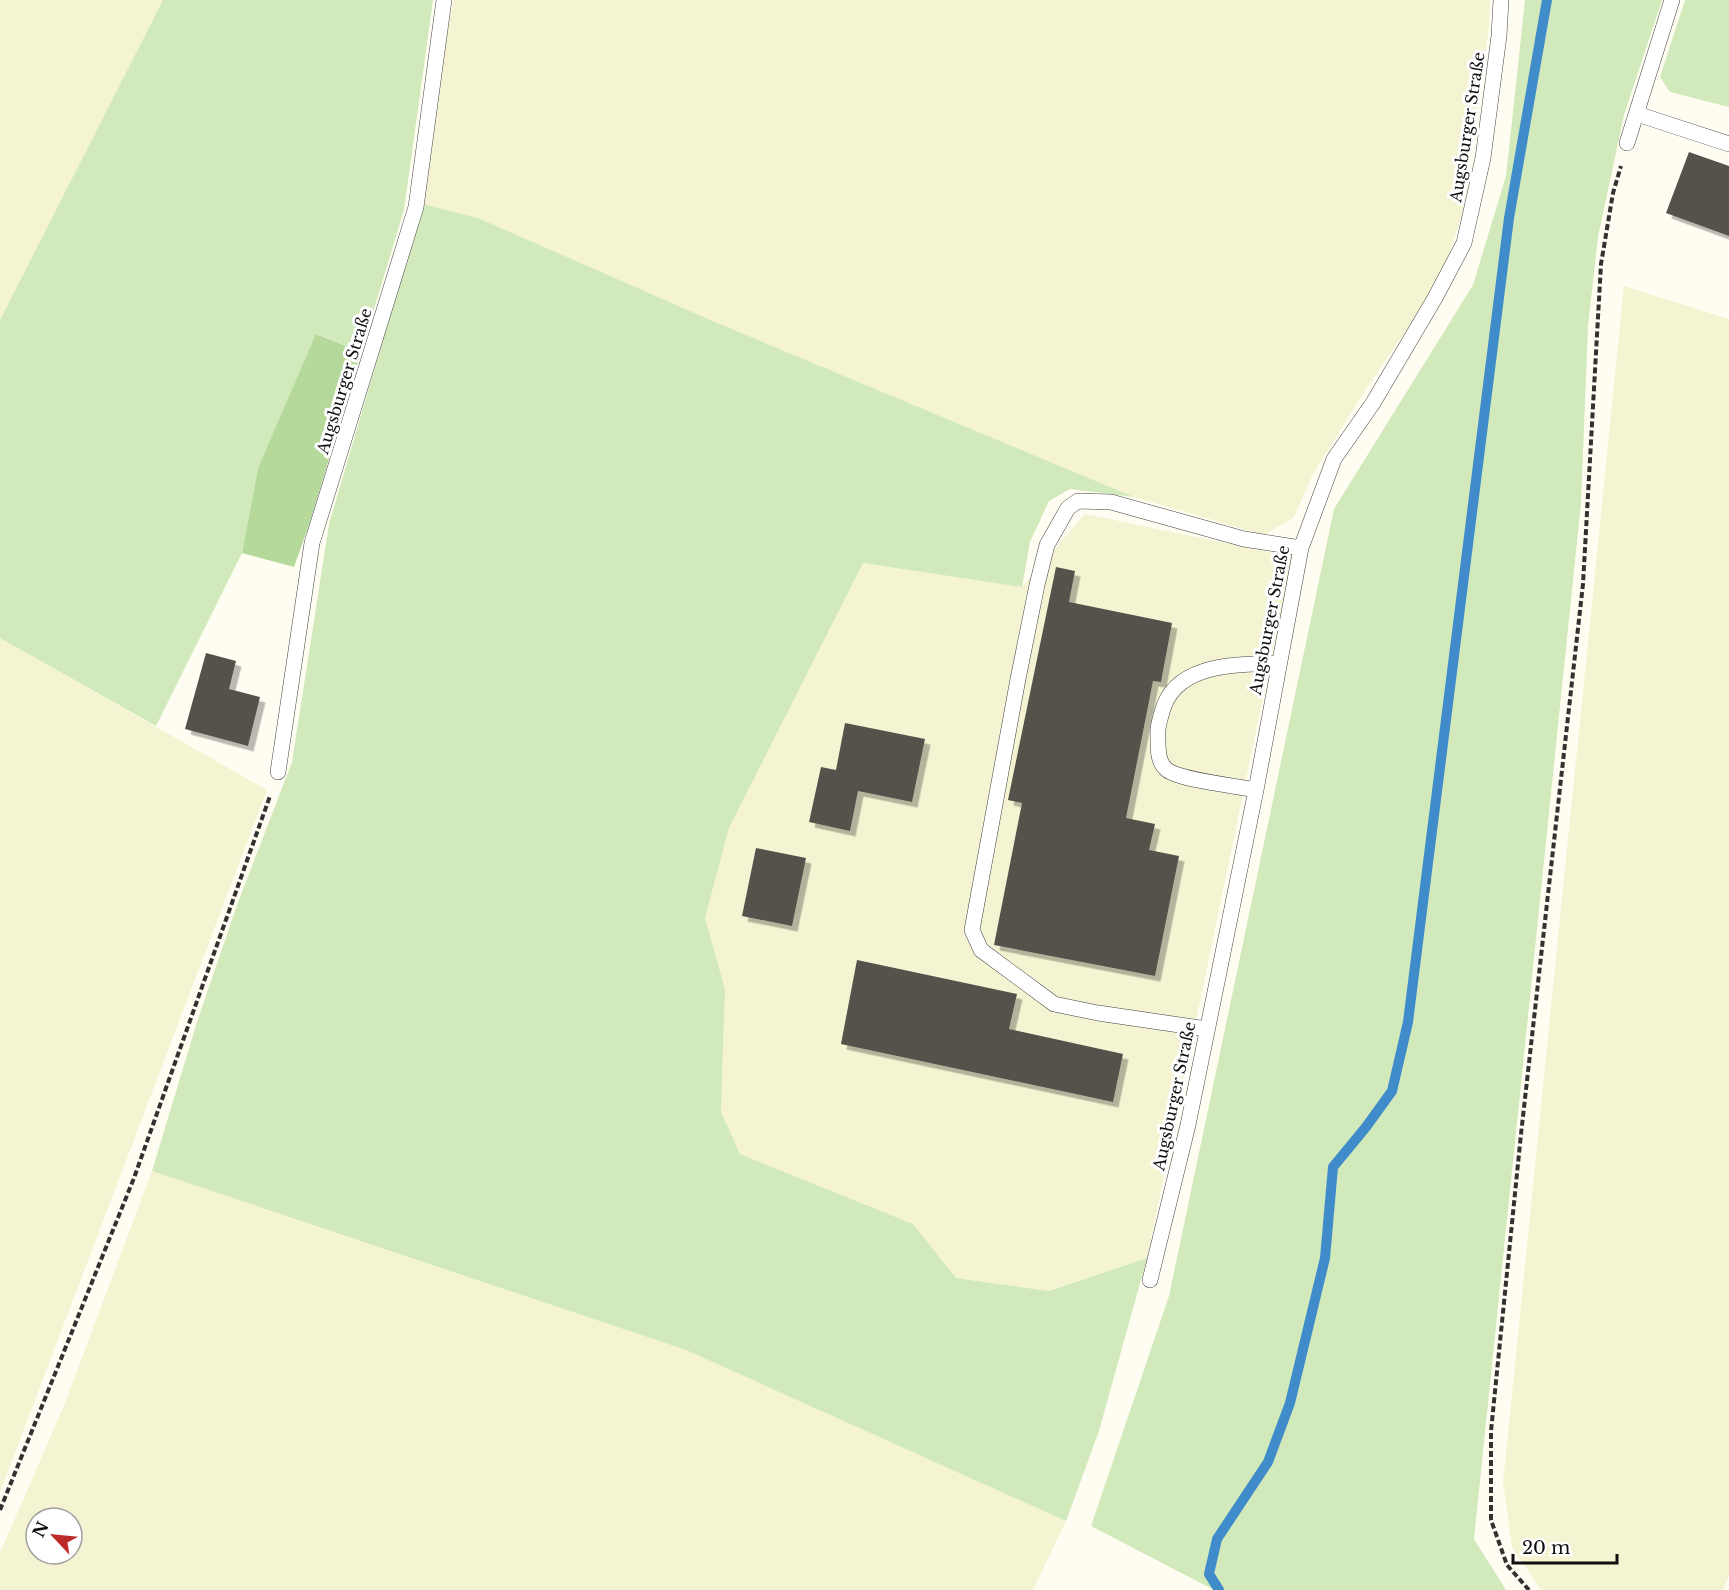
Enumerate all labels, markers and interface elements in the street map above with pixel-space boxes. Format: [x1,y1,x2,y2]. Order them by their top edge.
street label: Augsburger Straße [1445,50,1489,205]
street label: Augsburger Straße [312,305,376,458]
street label: Augsburger Straße [1245,544,1293,697]
street label: Augsburger Straße [1148,1020,1200,1173]
north arrow [24,1506,84,1566]
text: N [28,1518,53,1541]
scale bar [1513,1527,1616,1565]
text: 20 m [1522,1537,1570,1559]

